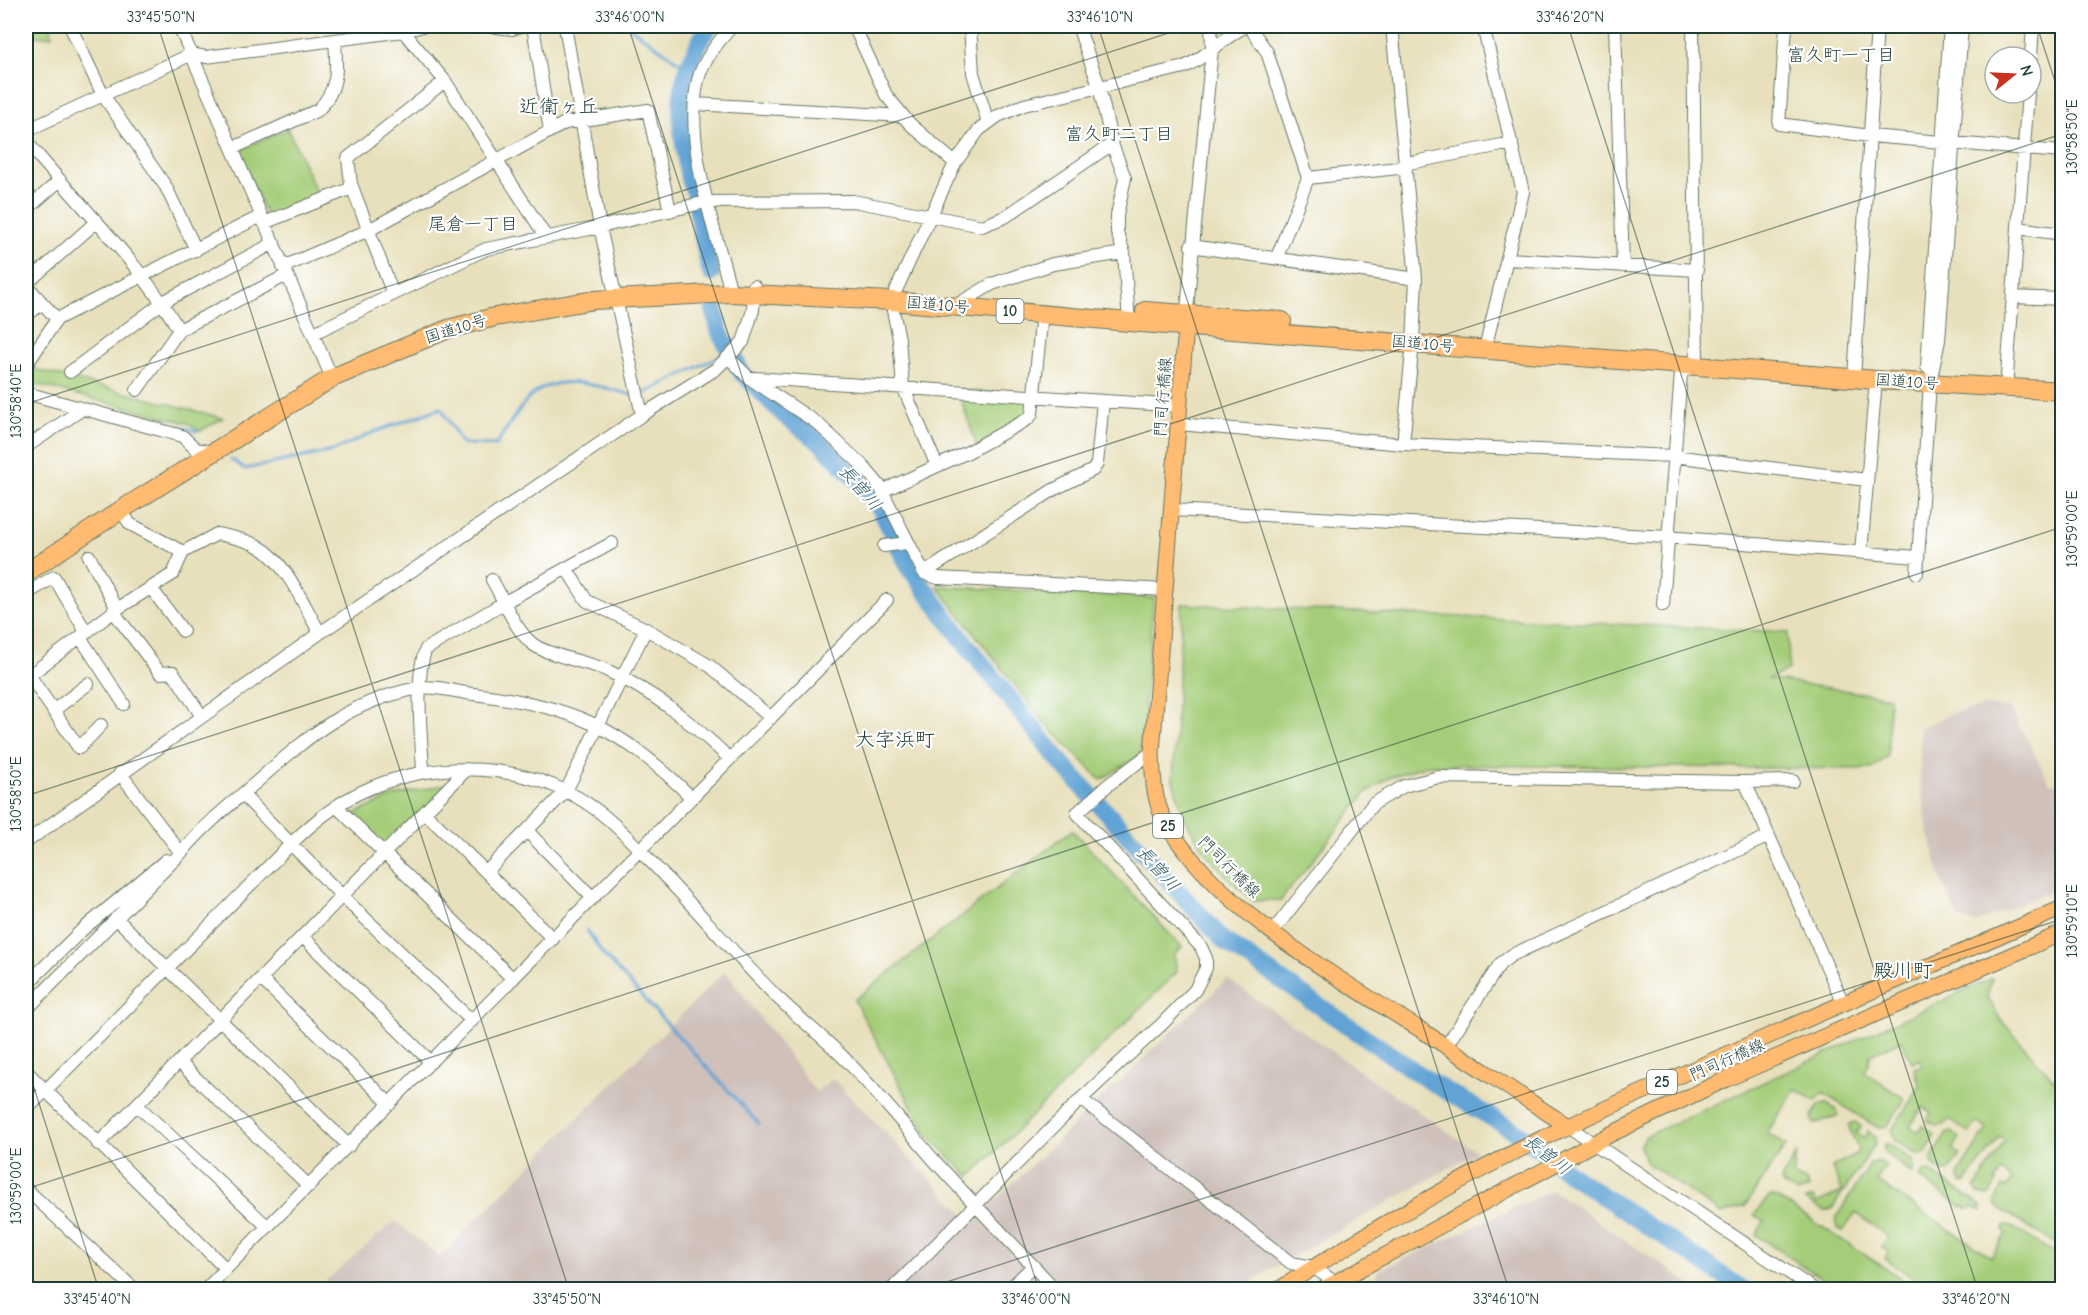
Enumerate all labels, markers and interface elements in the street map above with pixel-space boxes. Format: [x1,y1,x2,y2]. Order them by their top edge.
text: 33°45'50"N [127,8,195,26]
text: 33°46'00"N [595,8,665,26]
text: 33°46'10"N [1067,8,1133,26]
text: 33°46'20"N [1536,8,1604,26]
district label: 富久町一丁目 [1787,45,1895,66]
north arrow [1983,45,2043,105]
text: N [2016,63,2036,78]
district label: 近衛ヶ丘 [519,95,599,118]
text: 130°58'50"E [2063,99,2081,175]
district label: 富久町二丁目 [1065,124,1173,145]
district label: 尾倉一丁目 [428,214,518,235]
street label: 国道10号 [905,293,971,317]
road number: 10 [996,299,1024,323]
street label: 国道10号 [423,311,489,347]
street label: 国道10号 [1390,332,1456,356]
street label: 門司行橋線 [1151,356,1175,438]
text: 130°58'40"E [7,364,25,438]
street label: 国道10号 [1874,371,1940,393]
water label: 長曽川 [834,461,886,515]
text: 130°59'00"E [2063,491,2081,567]
district label: 大字浜町 [855,728,935,751]
text: 130°58'50"E [7,756,25,832]
road number: 25 [1153,814,1183,838]
street label: 門司行橋線 [1194,832,1264,902]
water label: 長曽川 [1132,842,1184,896]
text: 130°59'10"E [2063,884,2081,958]
district label: 殿川町 [1873,959,1933,982]
street label: 門司行橋線 [1687,1036,1767,1084]
road number: 25 [1647,1070,1677,1094]
water label: 長曽川 [1519,1130,1575,1180]
text: 130°59'00"E [7,1148,25,1224]
text: 33°45'40"N [63,1290,131,1308]
text: 33°45'50"N [533,1290,601,1308]
text: 33°46'00"N [1001,1290,1071,1308]
text: 33°46'10"N [1473,1290,1539,1308]
text: 33°46'20"N [1942,1290,2010,1308]

